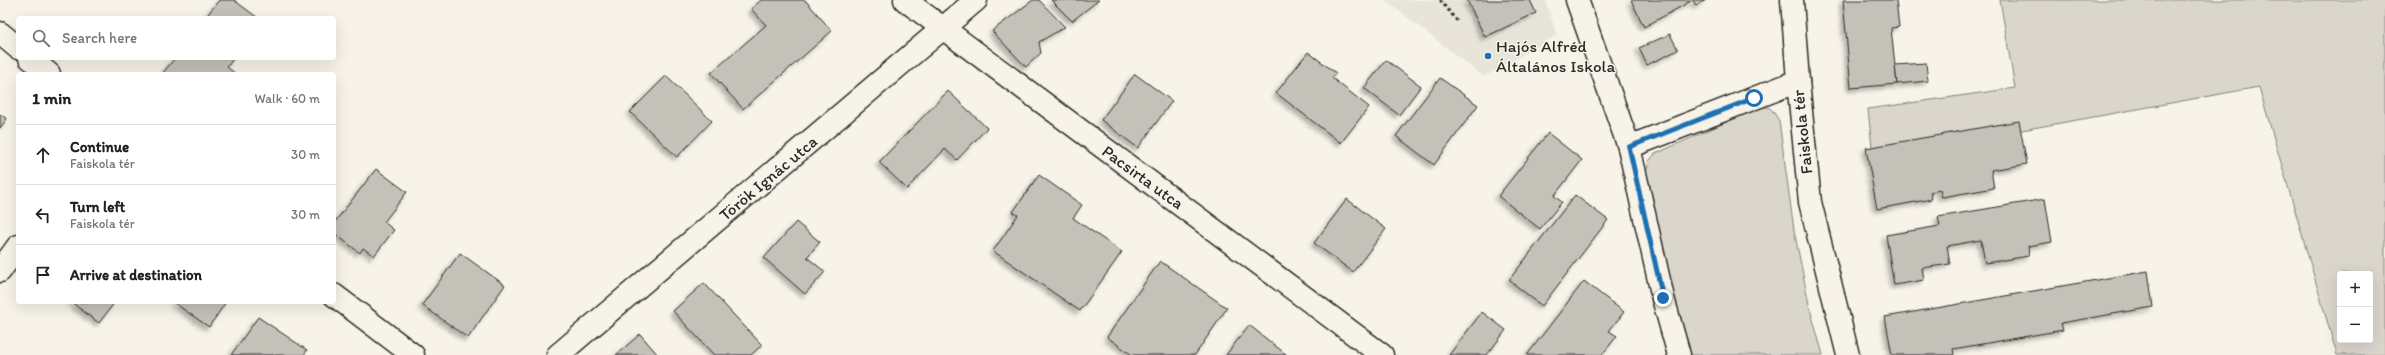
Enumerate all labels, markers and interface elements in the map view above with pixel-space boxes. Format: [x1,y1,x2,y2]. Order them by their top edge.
search box [16,16,336,60]
icon: search [30,27,52,49]
text: Search here [62,29,137,47]
place label: Hajós Alfréd Általános Iskola [1496,36,1615,76]
marker: Hajós Alfréd Általános Iskola [1483,51,1493,61]
text: 1 min [32,88,71,108]
street label: Faiskola tér [1788,88,1816,175]
route start [1745,89,1763,107]
text: Walk · 60 m [255,91,320,106]
street label: Török Ignác utca [715,131,821,225]
text: Continue [70,138,129,156]
street label: Pacsirta utca [1098,141,1188,213]
icon: ahead [32,144,54,166]
text: 30 m [291,147,320,162]
text: Faiskola tér [70,156,135,171]
text: Turn left [70,198,125,216]
icon: left [32,204,54,226]
text: 30 m [291,207,320,222]
text: Faiskola tér [70,216,135,231]
icon: arrive [32,264,54,286]
text: Arrive at destination [70,266,202,284]
map controls [2337,271,2373,343]
button: + [2337,271,2373,307]
route end [1654,289,1672,307]
button: − [2337,307,2373,343]

